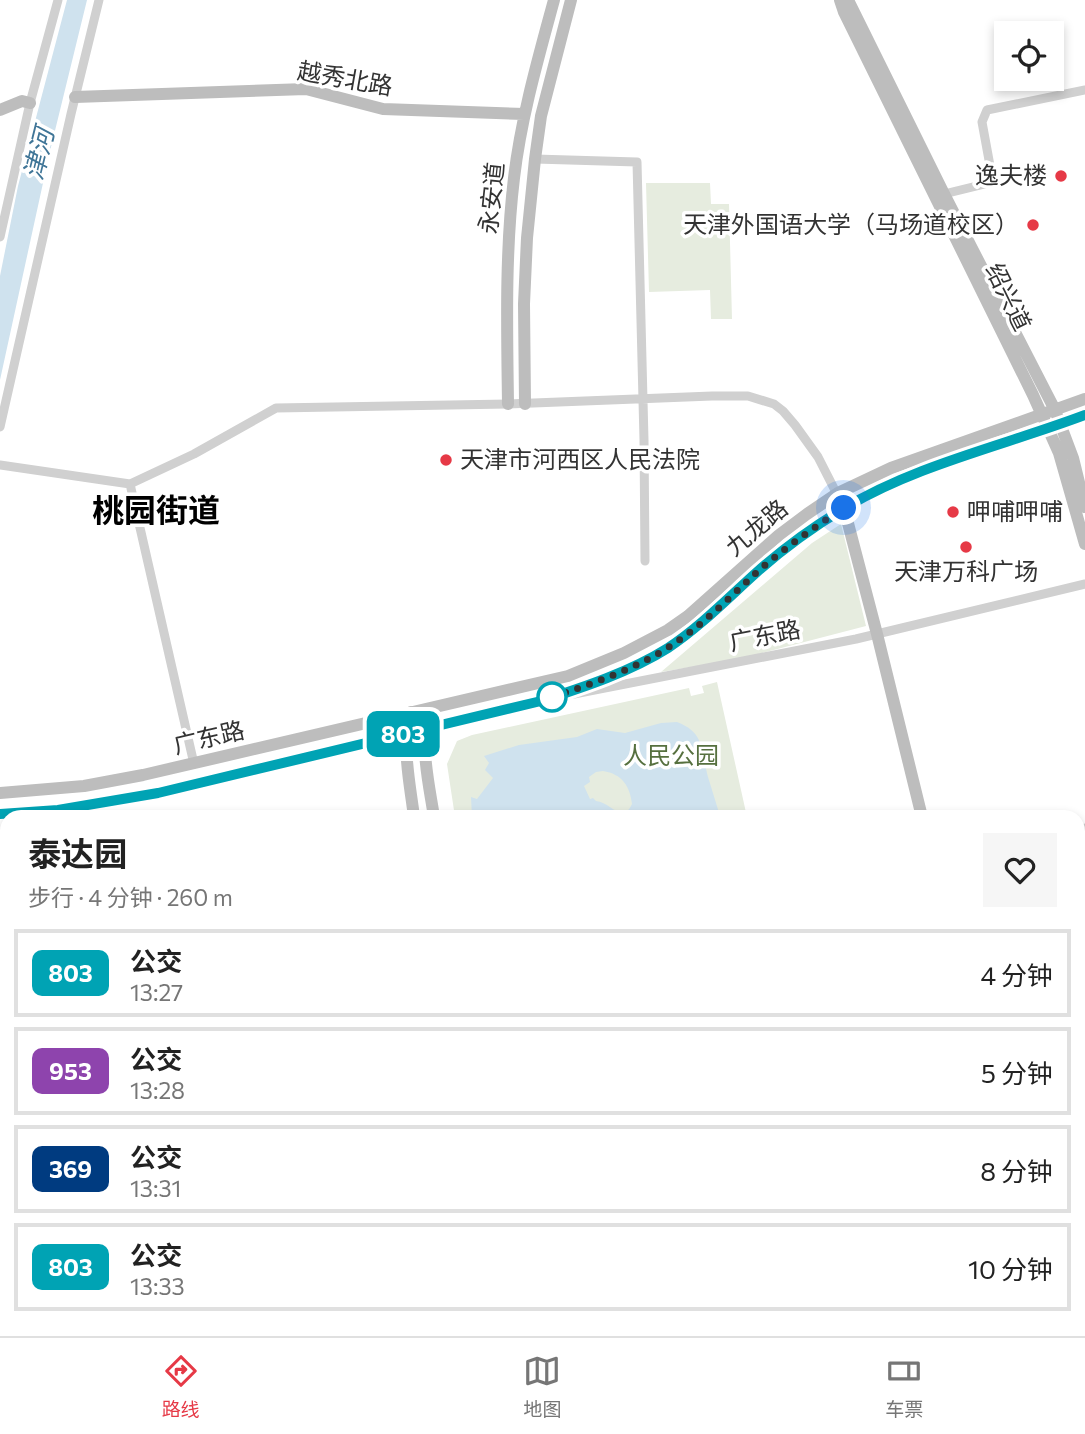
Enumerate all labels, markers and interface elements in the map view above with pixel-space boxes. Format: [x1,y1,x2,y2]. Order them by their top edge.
map controls [994,21,1064,91]
button: locate [994,21,1064,91]
street label: 越秀北路 [295,55,395,100]
water label: 津河 [16,120,60,183]
place label: 逸夫楼 [975,160,1047,189]
street label: 永安道 [472,161,509,235]
marker: 逸夫楼 [1053,168,1069,184]
place label: 天津外国语大学（马场道校区） [683,209,1019,238]
marker: 天津外国语大学（马场道校区） [1025,217,1041,233]
street label: 绍兴道 [981,258,1038,335]
place label: 天津市河西区人民法院 [460,444,700,473]
marker: 天津市河西区人民法院 [438,452,454,468]
district label: 桃园街道 [92,489,220,529]
your location [826,490,861,525]
street label: 九龙路 [719,493,793,561]
place label: 呷哺呷哺 [967,496,1063,525]
marker: 呷哺呷哺 [945,504,961,520]
marker: 天津万科广场 [958,539,974,555]
place label: 天津万科广场 [894,556,1038,585]
street label: 广东路 [727,613,803,656]
unlabelled marker [537,682,567,712]
line badge: 803 [363,711,443,757]
street label: 广东路 [170,714,247,759]
text: 803 [381,719,425,748]
park label: 人民公园 [623,740,719,769]
text: 泰达园 [28,832,127,873]
button: heart [983,833,1057,907]
text: 步行 · 4 分钟 · 260 m [28,883,233,911]
text: 公交 [130,945,182,976]
text: 803 [48,958,93,987]
text: 4 分钟 [980,959,1053,990]
text: 13:27 [130,978,183,1006]
text: 公交 [130,1043,182,1074]
text: 953 [49,1056,92,1085]
text: 5 分钟 [981,1057,1053,1088]
text: 13:28 [130,1076,185,1104]
text: 公交 [130,1141,182,1172]
text: 369 [49,1154,92,1183]
text: 8 分钟 [980,1155,1053,1186]
text: 13:31 [130,1174,181,1202]
text: 公交 [130,1239,182,1270]
text: 803 [48,1252,93,1281]
text: 10 分钟 [968,1253,1053,1284]
text: 13:33 [130,1272,185,1300]
tab: 路线 [162,1352,200,1421]
tab: 地图 [523,1352,561,1421]
tab: 车票 [885,1352,923,1421]

